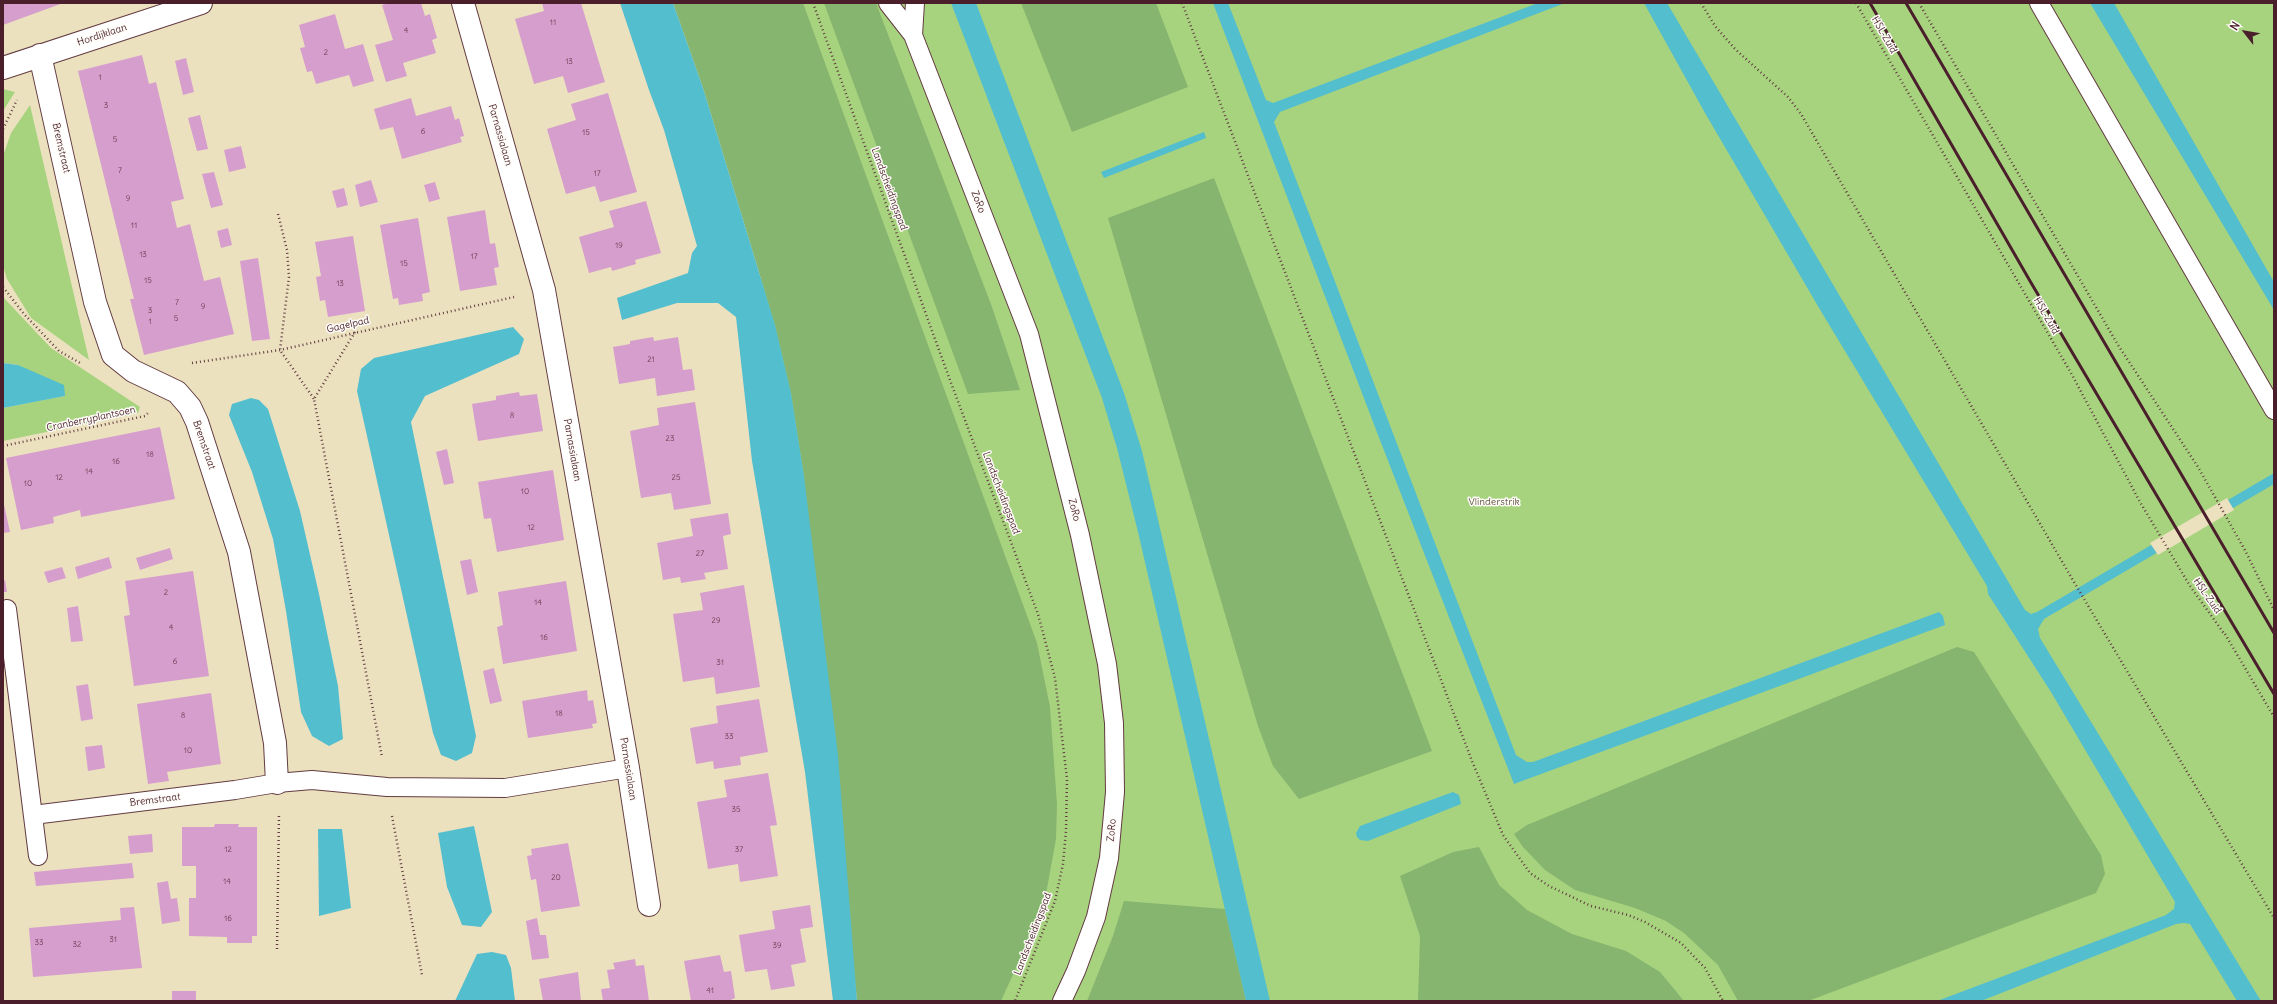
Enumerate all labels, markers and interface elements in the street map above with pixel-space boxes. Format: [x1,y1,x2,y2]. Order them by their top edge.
north arrow [2225,12,2265,52]
street label: HSL-Zuid [1869,14,1899,56]
house number: 11 [550,18,556,28]
text: N [2227,19,2243,33]
street label: Hordijklaan [76,21,128,49]
house number: 4 [404,26,408,36]
house number: 2 [324,48,328,58]
house number: 13 [565,57,573,67]
house number: 1 [98,73,102,83]
house number: 3 [104,101,108,111]
street label: Parnassialaan [485,103,515,167]
street label: Bremstraat [49,122,73,174]
house number: 6 [421,127,425,137]
house number: 15 [582,128,590,138]
house number: 5 [113,135,117,145]
street label: Landscheidingspad [868,146,910,232]
house number: 7 [118,166,122,176]
house number: 17 [593,169,601,179]
street label: ZoRo [968,189,988,215]
house number: 9 [126,194,130,204]
house number: 11 [131,221,137,231]
house number: 19 [615,241,623,251]
house number: 13 [139,250,147,260]
house number: 17 [470,252,478,262]
house number: 15 [400,259,408,269]
house number: 15 [144,276,152,286]
house number: 13 [336,279,344,289]
street label: HSL-Zuid [2031,295,2061,337]
house number: 7 [175,298,179,308]
house number: 9 [201,302,205,312]
house number: 3 [148,306,152,316]
house number: 5 [174,314,178,324]
street label: Gagelpad [326,314,370,336]
house number: 1 [148,317,152,327]
house number: 21 [647,355,655,365]
street label: Cranberryplantsoen [45,404,137,434]
house number: 8 [510,411,514,421]
street label: Parnassialaan [561,418,583,482]
street label: Bremstraat [190,419,218,471]
house number: 23 [666,434,674,444]
house number: 18 [146,450,154,460]
street label: Landscheidingspad [980,450,1022,536]
house number: 16 [112,457,120,467]
house number: 14 [85,467,93,477]
house number: 12 [55,473,63,483]
house number: 25 [672,473,680,483]
house number: 10 [24,479,32,489]
house number: 10 [521,487,529,497]
park label: Vlinderstrik [1468,496,1520,508]
street label: ZoRo [1065,497,1083,523]
house number: 12 [527,523,535,533]
house number: 27 [696,549,704,559]
street label: HSL-Zuid [2190,576,2224,616]
house number: 2 [164,588,168,598]
house number: 14 [534,598,542,608]
house number: 29 [712,616,720,626]
house number: 4 [169,623,173,633]
house number: 16 [540,633,548,643]
house number: 6 [173,657,177,667]
house number: 31 [716,658,724,668]
house number: 18 [555,709,563,719]
house number: 8 [181,711,185,721]
house number: 33 [724,732,734,742]
street label: Parnassialaan [617,737,639,801]
house number: 10 [184,746,192,756]
street label: Bremstraat [129,791,181,809]
house number: 35 [731,805,741,815]
street label: ZoRo [1105,818,1119,842]
house number: 12 [224,845,232,855]
house number: 37 [735,845,743,855]
house number: 20 [551,873,561,883]
house number: 14 [223,877,231,887]
street label: Landscheidingspad [1012,891,1054,977]
house number: 16 [224,914,232,924]
house number: 31 [109,935,117,945]
house number: 33 [34,938,44,948]
house number: 32 [73,940,81,950]
house number: 39 [772,941,782,951]
house number: 41 [706,986,714,996]

